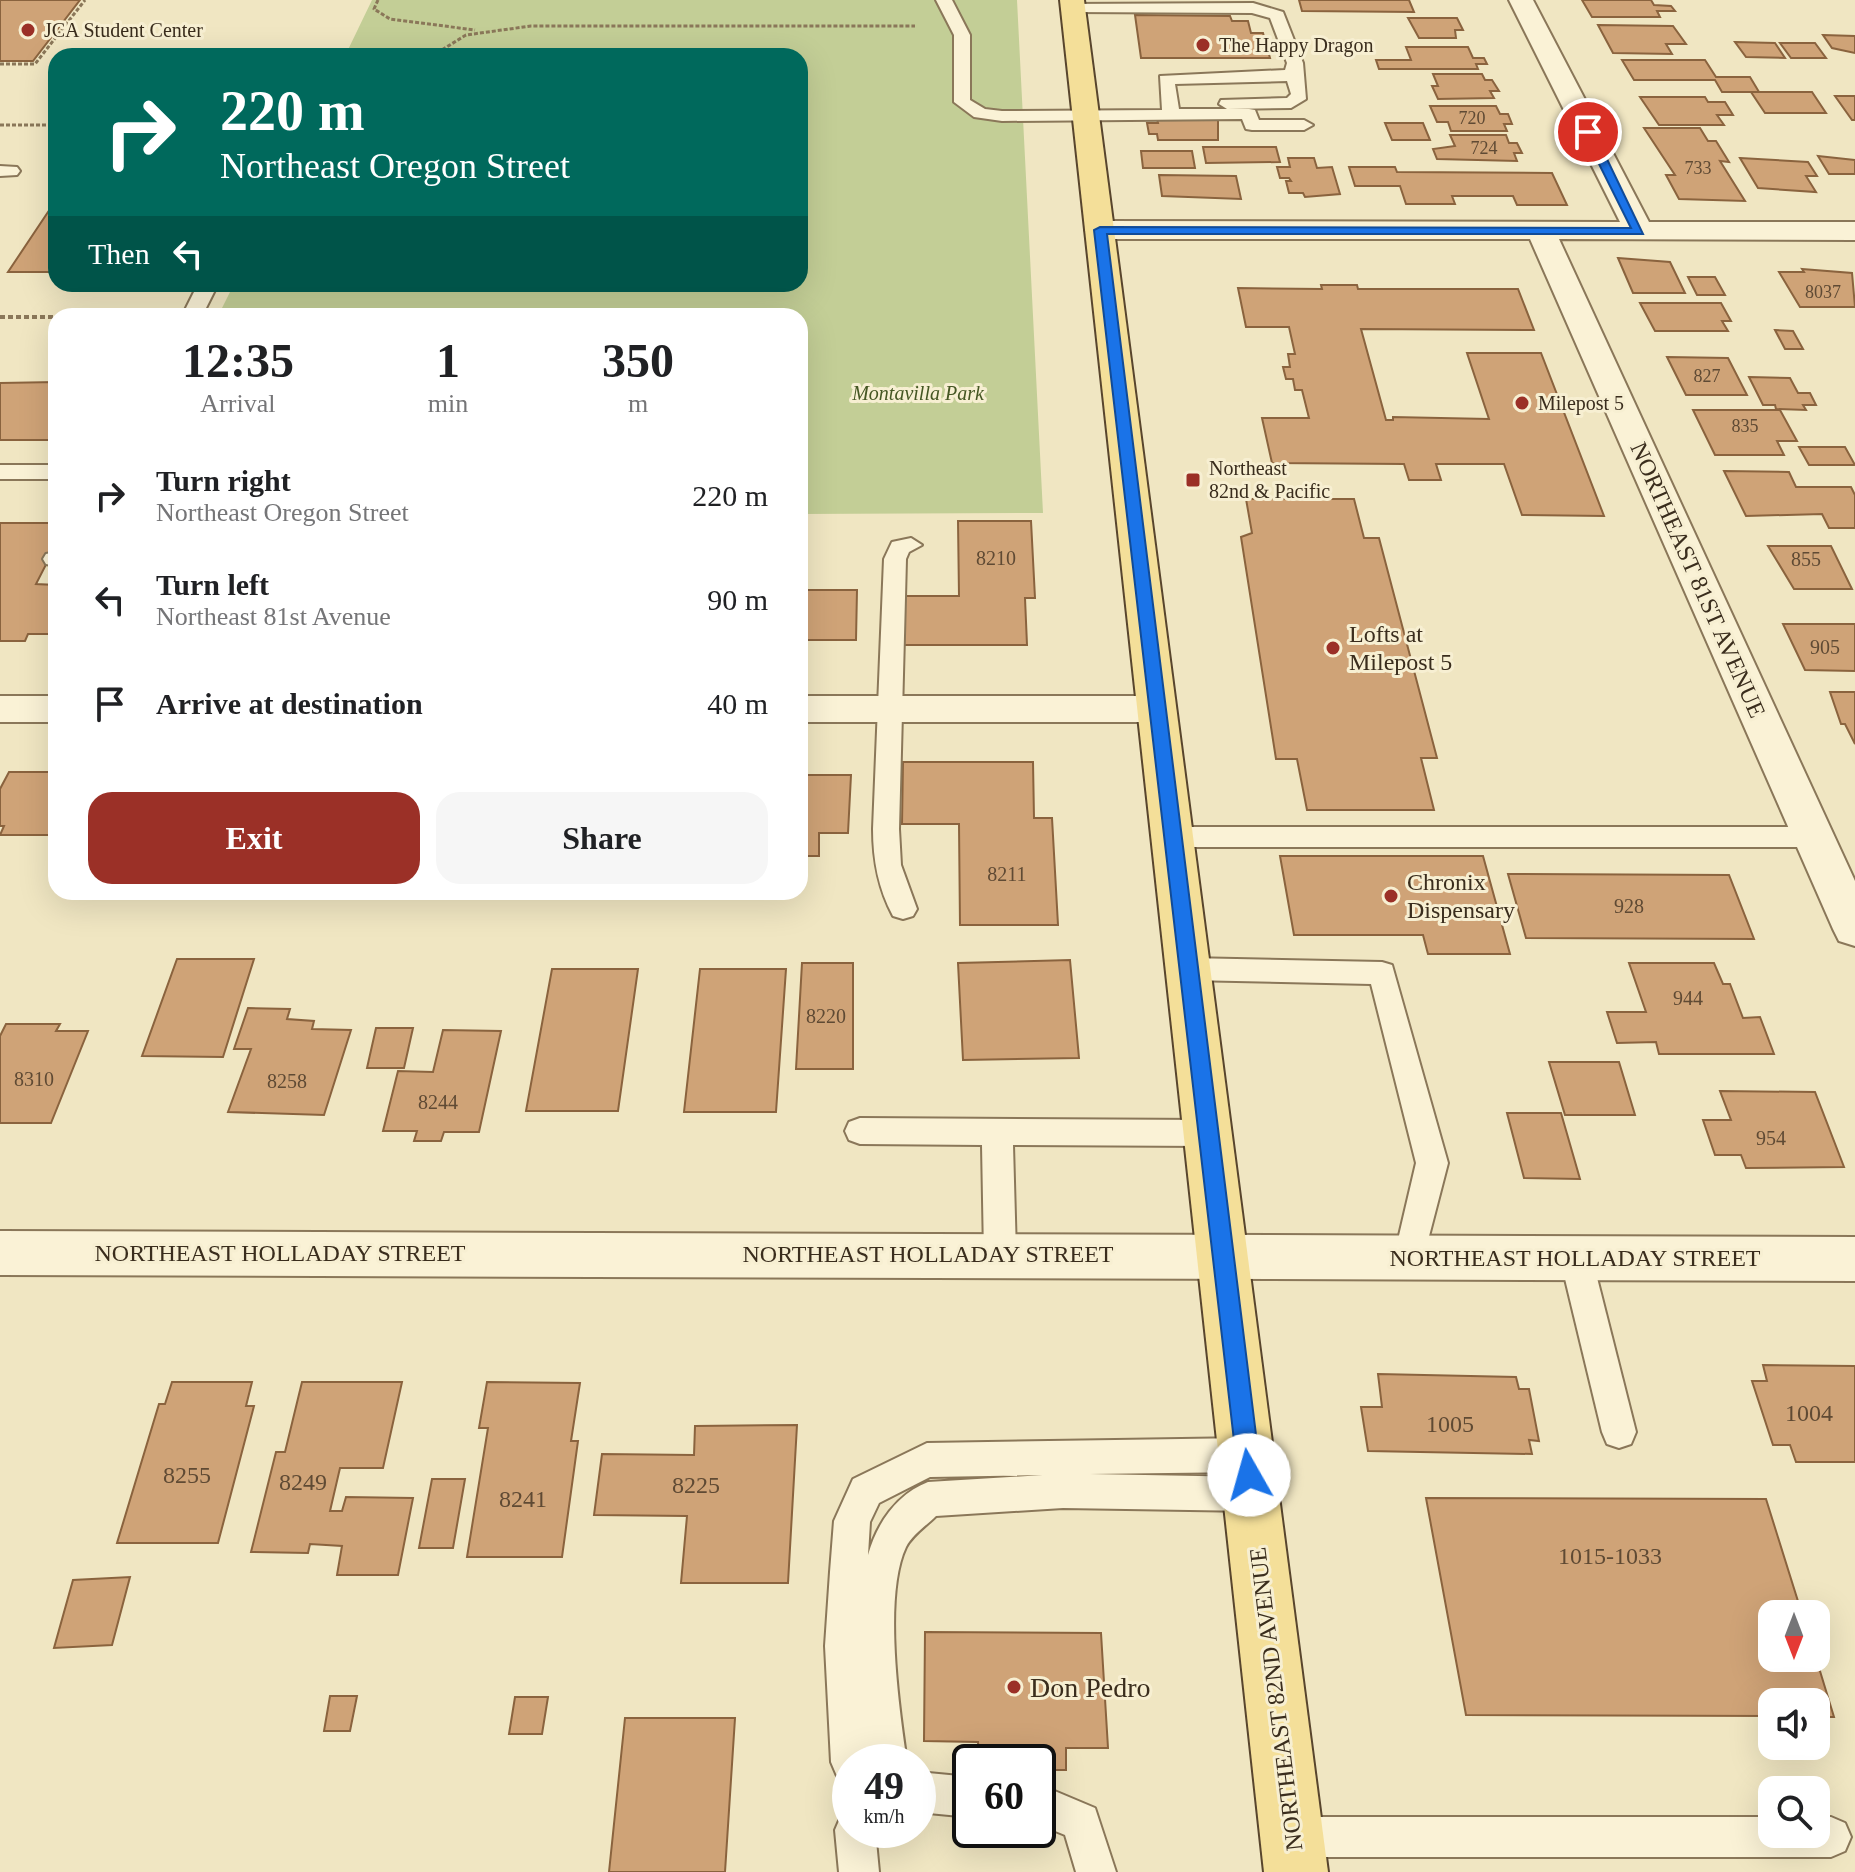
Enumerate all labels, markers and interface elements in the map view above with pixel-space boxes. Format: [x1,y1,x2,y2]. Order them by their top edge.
place label: JCA Student Center [44,19,203,41]
marker: JCA Student Center [19,21,37,39]
place label: The Happy Dragon [1219,34,1373,57]
marker: The Happy Dragon [1194,36,1212,54]
icon: right [88,80,192,184]
text: 220 m [220,80,365,142]
pin [1554,98,1622,166]
house number: 720 [1459,108,1486,128]
icon: arrive [1566,110,1610,154]
house number: 724 [1471,138,1498,158]
text: Northeast Oregon Street [220,146,570,186]
house number: 733 [1685,158,1712,178]
icon: left [166,232,210,276]
text: Then [88,237,150,270]
house number: 8037 [1805,282,1841,302]
text: 12:35 [182,334,294,387]
text: 1 [436,334,460,387]
text: 350 [602,334,674,387]
house number: 827 [1694,366,1721,386]
park label: Montavilla Park [851,382,985,404]
text: Arrival [200,389,275,418]
text: min [428,389,468,418]
text: m [628,389,648,418]
place label: Milepost 5 [1538,392,1624,415]
marker: Milepost 5 [1513,394,1531,412]
house number: 835 [1732,416,1759,436]
street label: NORTHEAST 81ST AVENUE [1625,438,1771,722]
place label: Northeast 82nd & Pacific [1209,457,1330,502]
text: Turn right [156,464,291,497]
marker: Northeast 82nd & Pacific [1184,471,1202,489]
icon: right [88,474,132,518]
text: 220 m [692,479,768,512]
text: Northeast Oregon Street [156,498,409,527]
house number: 8210 [976,547,1016,569]
house number: 855 [1791,548,1821,570]
text: Turn left [156,568,269,601]
icon: left [88,578,132,622]
text: 90 m [707,583,768,616]
text: Northeast 81st Avenue [156,602,391,631]
place label: Lofts at Milepost 5 [1349,621,1452,675]
house number: 905 [1810,636,1840,658]
marker: Lofts at Milepost 5 [1324,639,1342,657]
icon: arrive [88,682,132,726]
text: Arrive at destination [156,687,423,720]
text: 40 m [707,687,768,720]
button: Exit [88,792,420,884]
button: Share [436,792,768,884]
house number: 8211 [987,863,1027,885]
place label: Chronix Dispensary [1407,869,1515,923]
marker: Chronix Dispensary [1382,887,1400,905]
house number: 928 [1614,895,1644,917]
house number: 944 [1673,987,1703,1009]
house number: 8220 [806,1005,846,1027]
house number: 8310 [14,1068,54,1090]
house number: 8258 [267,1070,307,1092]
house number: 8244 [418,1091,458,1113]
house number: 954 [1756,1127,1786,1149]
street label: NORTHEAST HOLLADAY STREET [94,1240,466,1266]
street label: NORTHEAST HOLLADAY STREET [742,1241,1114,1267]
street label: NORTHEAST HOLLADAY STREET [1389,1245,1761,1271]
house number: 1004 [1785,1400,1833,1426]
house number: 1005 [1426,1411,1474,1437]
position arrow [1207,1433,1291,1517]
house number: 8255 [163,1462,211,1488]
house number: 8249 [279,1469,327,1495]
house number: 8225 [672,1472,720,1498]
house number: 8241 [499,1486,547,1512]
house number: 1015-1033 [1558,1543,1662,1569]
street label: NORTHEAST 82ND AVENUE [1244,1546,1308,1852]
north arrow [1758,1600,1830,1672]
map controls [1758,1600,1830,1848]
place label: Don Pedro [1030,1672,1151,1703]
marker: Don Pedro [1005,1678,1023,1696]
button: sound [1758,1688,1830,1760]
speed limit sign: 60 [952,1744,1056,1848]
text: 49 [864,1763,904,1808]
button: search [1758,1776,1830,1848]
text: km/h [863,1805,905,1827]

